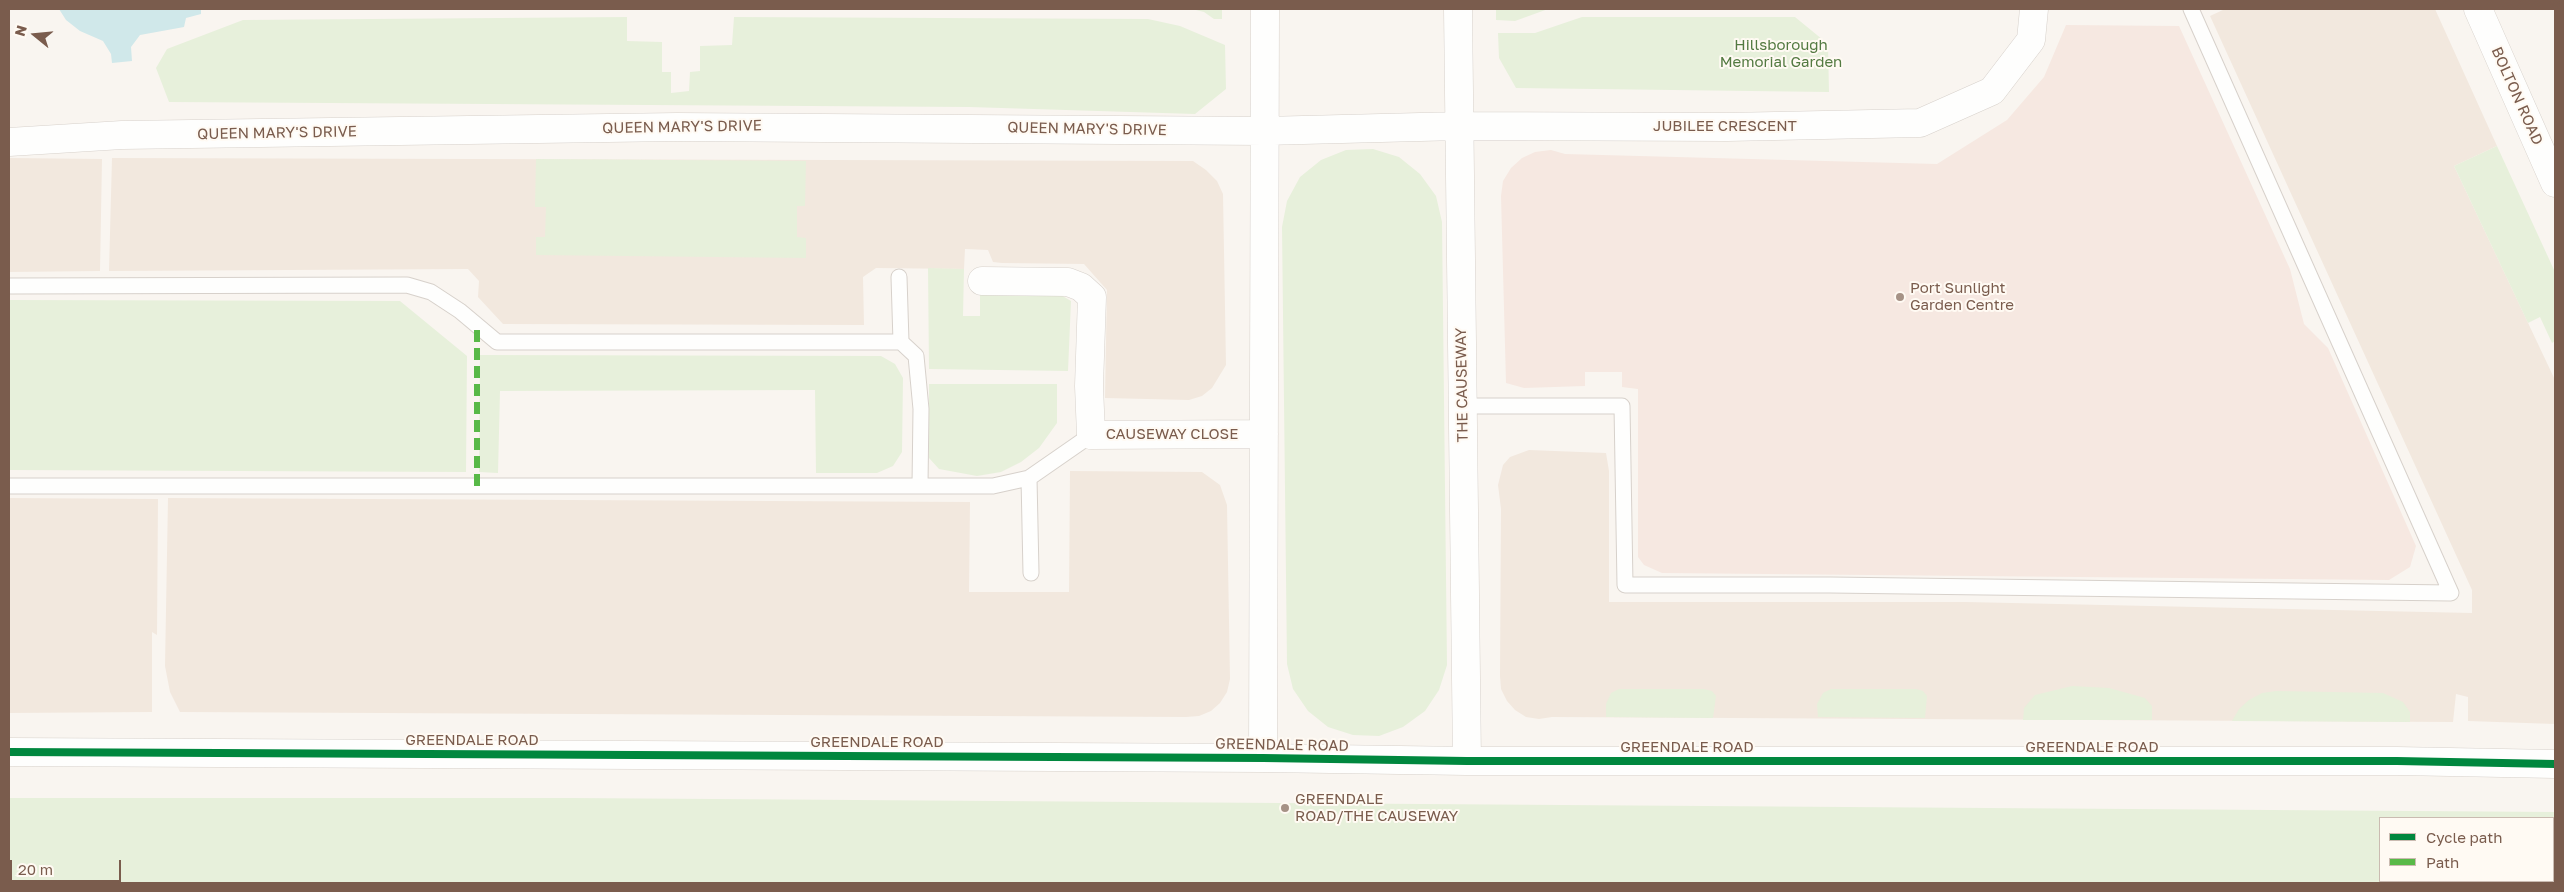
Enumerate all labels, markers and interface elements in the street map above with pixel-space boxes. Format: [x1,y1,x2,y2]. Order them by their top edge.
north arrow [10,10,60,60]
text: N [10,23,30,38]
park label: Hillsborough Memorial Garden [1720,36,1842,71]
street label: BOLTON ROAD [2487,44,2547,148]
street label: QUEEN MARY'S DRIVE [602,117,762,137]
street label: JUBILEE CRESCENT [1653,117,1797,135]
street label: QUEEN MARY'S DRIVE [1007,119,1167,139]
street label: QUEEN MARY'S DRIVE [197,123,357,143]
place label: Port Sunlight Garden Centre [1910,279,2014,314]
marker: Port Sunlight Garden Centre [1894,291,1906,303]
street label: THE CAUSEWAY [1452,328,1472,442]
street label: CAUSEWAY CLOSE [1106,425,1238,443]
street label: GREENDALE ROAD [405,731,539,749]
street label: GREENDALE ROAD [810,733,944,751]
street label: GREENDALE ROAD [1215,735,1349,755]
street label: GREENDALE ROAD [1620,738,1754,756]
street label: GREENDALE ROAD [2025,738,2159,756]
place label: GREENDALE ROAD/THE CAUSEWAY [1295,790,1458,825]
marker: GREENDALE ROAD/THE CAUSEWAY [1279,802,1291,814]
legend [2379,817,2554,882]
text: Cycle path [2426,828,2502,846]
scale bar [12,850,124,882]
text: Path [2426,853,2459,871]
text: 20 m [18,860,53,878]

